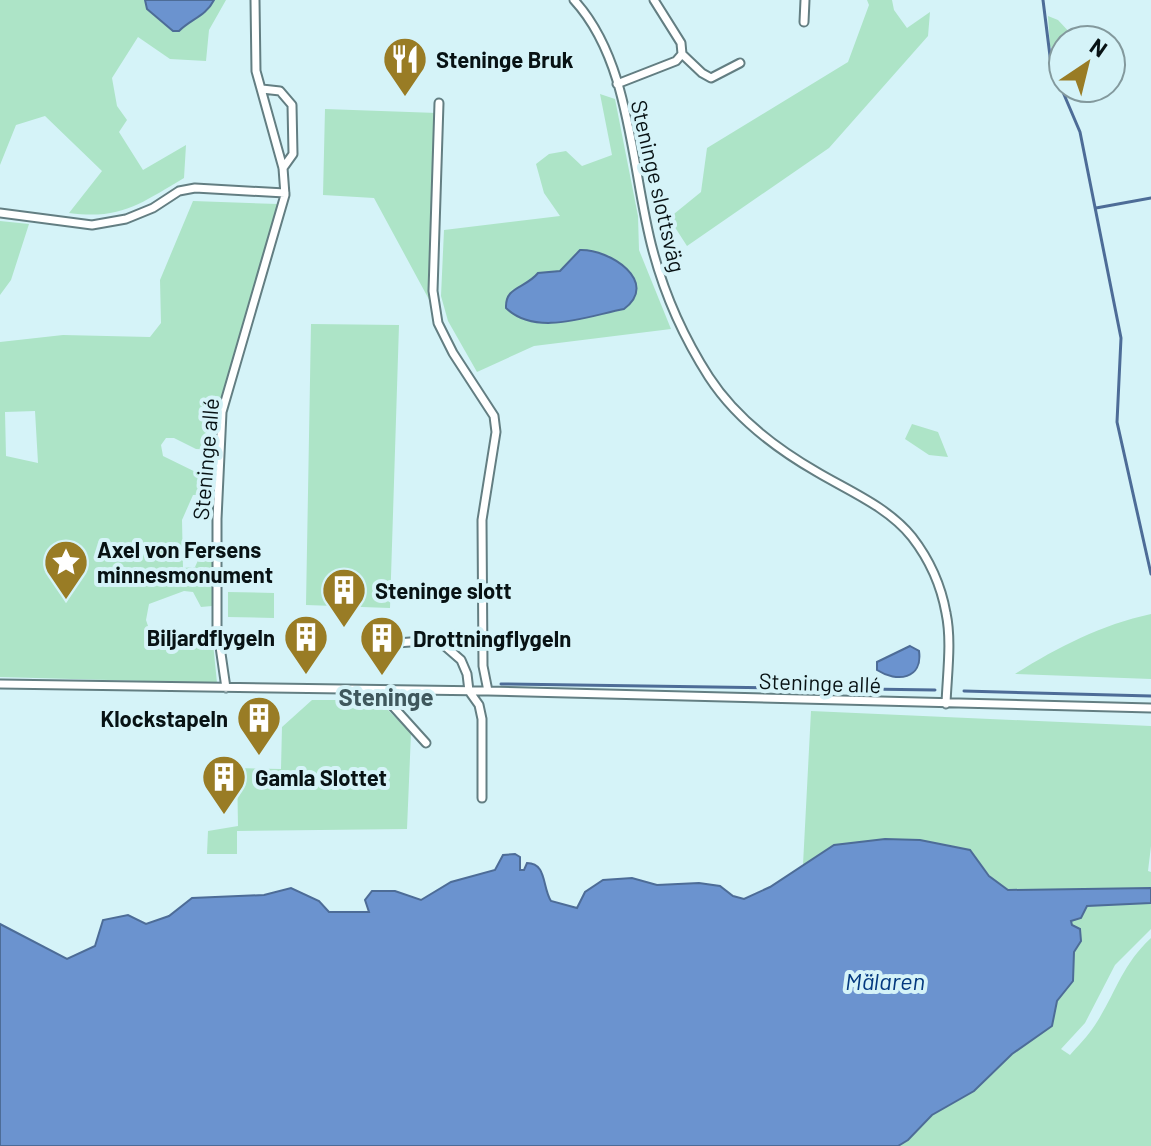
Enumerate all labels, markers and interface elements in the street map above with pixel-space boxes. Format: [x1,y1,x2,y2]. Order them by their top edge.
north arrow [1047,24,1127,104]
text: N [1086,32,1112,62]
restaurant icon: Steninge Bruk [381,35,429,98]
place label: Steninge Bruk [436,46,574,72]
street label: Steninge slottsväg [627,97,691,275]
street label: Steninge allé [187,397,223,521]
place label: Axel von Fersens minnesmonument [97,536,273,587]
place icon: Axel von Fersens minnesmonument [42,538,90,601]
building icon: Steninge slott [320,566,368,629]
place label: Steninge slott [375,577,512,603]
building icon: Biljardflygeln [282,613,330,676]
building icon: Drottningflygeln [358,614,406,677]
place label: Biljardflygeln [147,624,275,650]
place label: Drottningflygeln [413,625,571,651]
street label: Steninge allé [758,667,882,697]
district label: Steninge [338,682,434,711]
building icon: Klockstapeln [235,694,283,757]
place label: Klockstapeln [100,705,228,731]
building icon: Gamla Slottet [200,753,248,816]
place label: Gamla Slottet [255,764,387,790]
water label: Mälaren [845,966,925,995]

